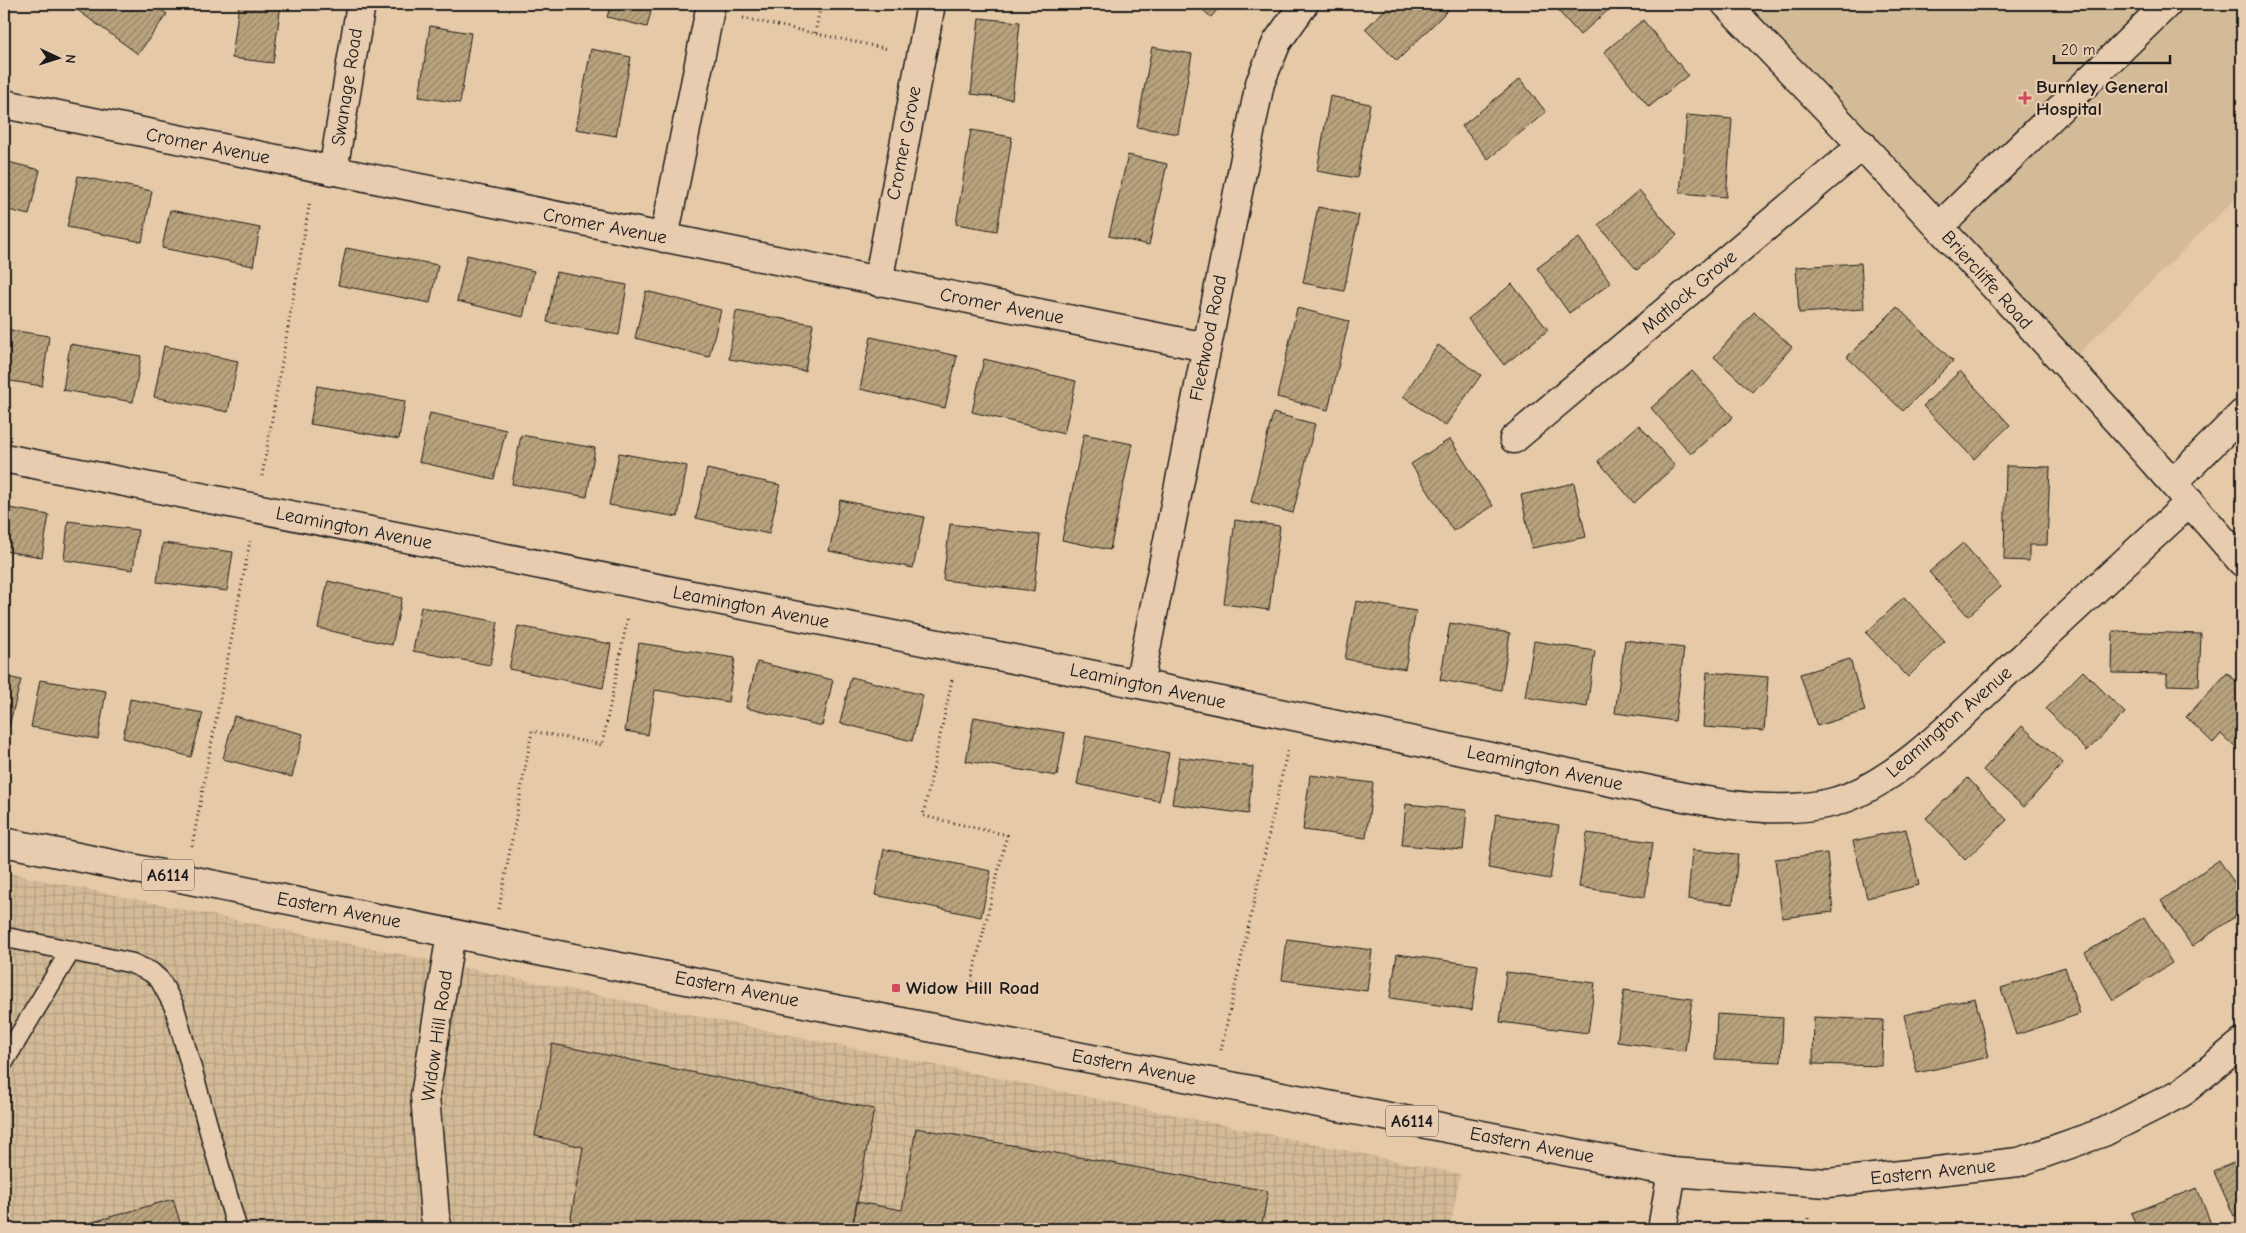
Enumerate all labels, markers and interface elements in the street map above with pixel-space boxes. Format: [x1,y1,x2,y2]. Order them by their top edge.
street label: Swanage Road [327,27,367,147]
north arrow [32,32,82,82]
scale bar [2054,32,2170,64]
text: 20 m [2061,41,2095,59]
text: N [62,54,79,64]
place label: Burnley General Hospital [2036,76,2168,120]
street label: Cromer Grove [882,84,926,202]
marker: Burnley General Hospital [2018,91,2032,105]
street label: Cromer Avenue [144,123,272,169]
street label: Cromer Avenue [541,203,669,249]
street label: Briercliffe Road [1937,226,2037,334]
street label: Matlock Grove [1637,246,1741,338]
street label: Fleetwood Road [1185,273,1231,403]
street label: Cromer Avenue [938,283,1066,329]
street label: Leamington Avenue [274,502,434,554]
street label: Leamington Avenue [671,581,831,633]
street label: Leamington Avenue [1068,659,1228,713]
street label: Leamington Avenue [1882,662,2016,782]
street label: Leamington Avenue [1465,741,1625,795]
road number: A6114 [142,860,194,890]
street label: Eastern Avenue [275,887,403,933]
street label: Eastern Avenue [673,966,801,1012]
street label: Widow Hill Road [417,969,457,1103]
place label: Widow Hill Road [906,977,1039,999]
marker: Widow Hill Road [890,982,902,994]
street label: Eastern Avenue [1070,1044,1198,1090]
road number: A6114 [1386,1106,1438,1136]
street label: Eastern Avenue [1468,1122,1596,1168]
street label: Eastern Avenue [1869,1154,1997,1190]

